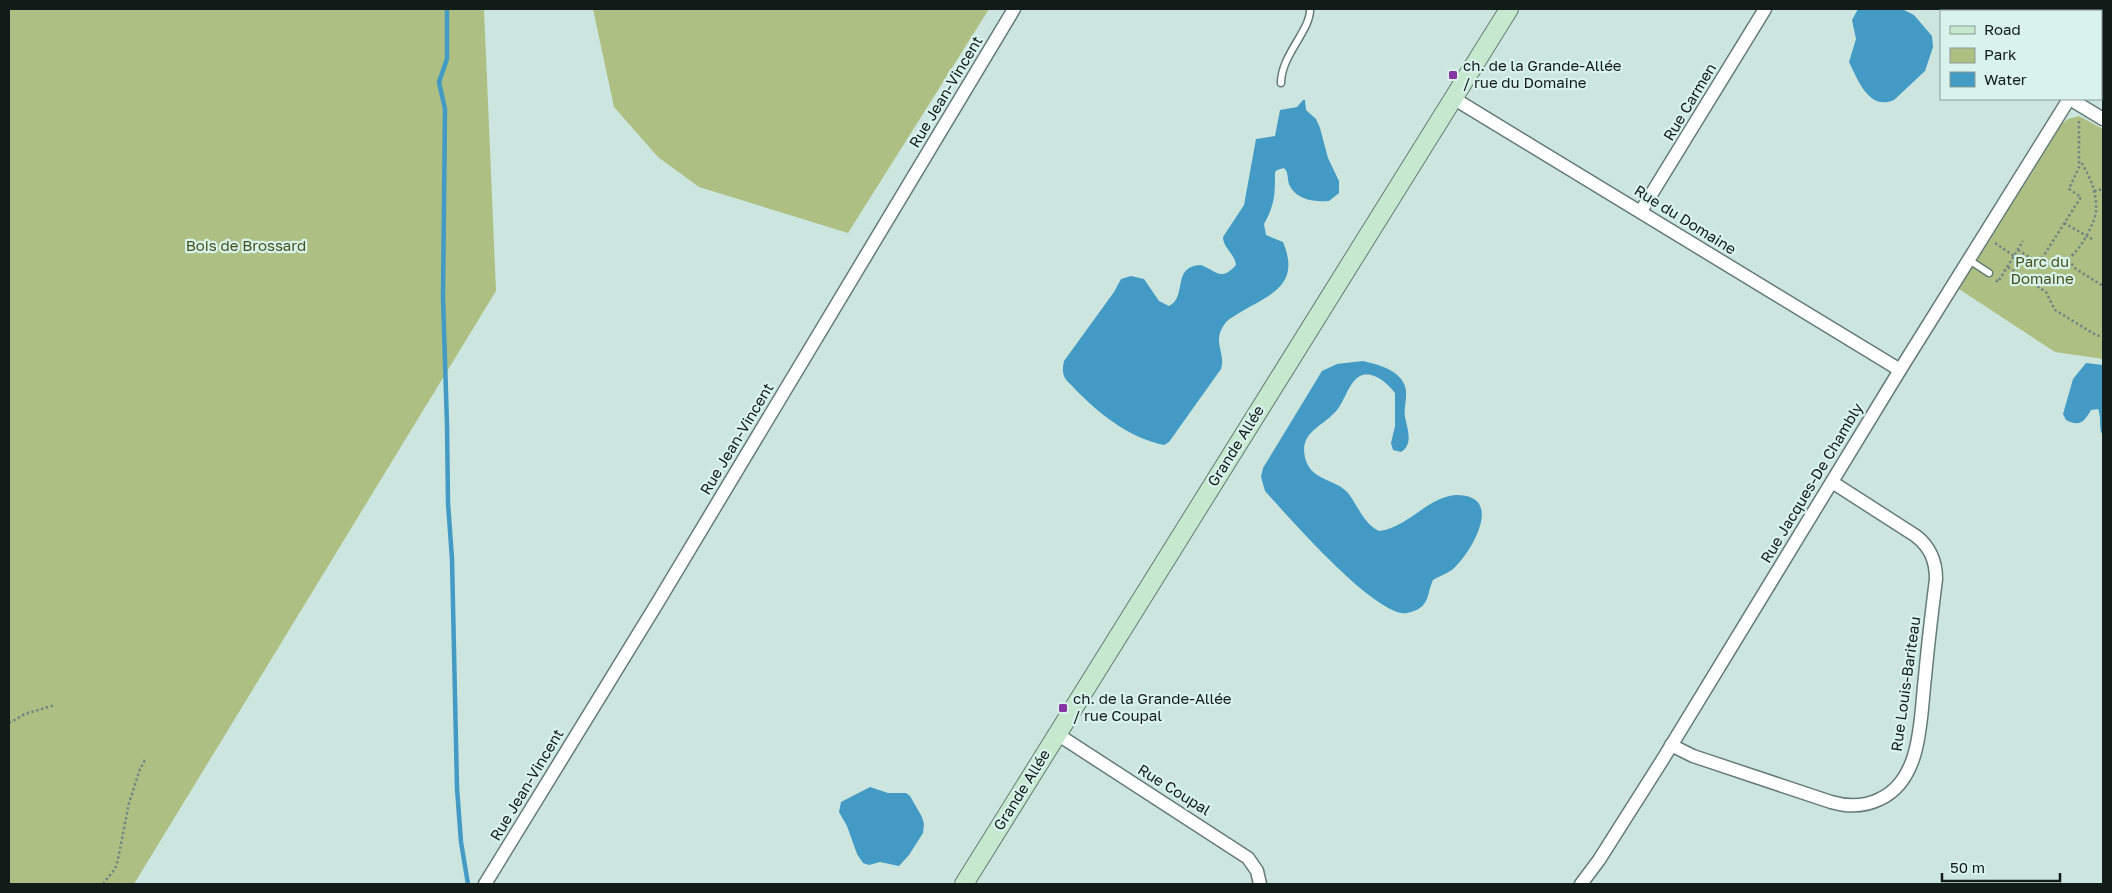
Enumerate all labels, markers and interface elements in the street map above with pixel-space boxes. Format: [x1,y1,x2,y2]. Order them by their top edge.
legend [1940,10,2102,100]
text: Road [1984,20,2021,38]
street label: Rue Jean-Vincent [905,32,986,151]
text: Park [1984,45,2017,63]
place label: ch. de la Grande-Allée / rue du Domaine [1463,56,1622,91]
street label: Rue Carmen [1659,59,1719,143]
marker: ch. de la Grande-Allée / rue du Domaine [1447,69,1459,81]
text: Water [1984,70,2027,88]
street label: Rue du Domaine [1631,181,1740,258]
park label: Bois de Brossard [186,236,306,254]
park label: Parc du Domaine [2010,252,2074,287]
street label: Rue Jean-Vincent [696,379,777,498]
street label: Rue Jacques-De Chambly [1756,399,1866,566]
street label: Grande Allée [1203,401,1267,489]
street label: Rue Louis-Bariteau [1887,615,1923,753]
place label: ch. de la Grande-Allée / rue Coupal [1073,689,1232,724]
marker: ch. de la Grande-Allée / rue Coupal [1057,702,1069,714]
street label: Rue Jean-Vincent [486,725,567,844]
street label: Grande Allée [989,745,1053,833]
street label: Rue Coupal [1135,760,1214,819]
scale bar [1942,850,2060,882]
text: 50 m [1950,858,1985,876]

